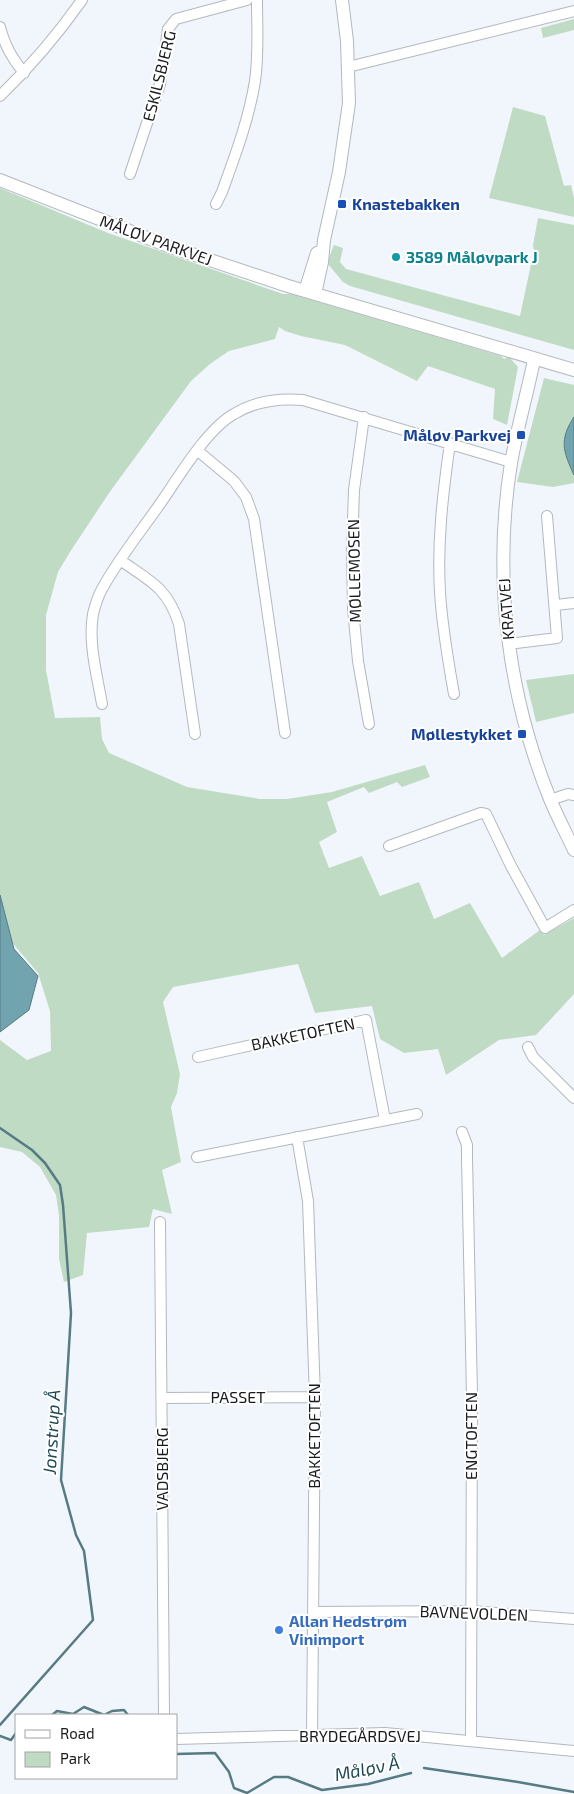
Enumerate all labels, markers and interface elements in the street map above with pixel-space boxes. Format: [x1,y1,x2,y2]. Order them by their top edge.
street label: ESKILSBJERG [138,28,179,123]
place label: Knastebakken [352,194,460,213]
marker: Knastebakken [336,198,348,210]
street label: MÅLØV PARKVEJ [97,210,215,269]
place label: 3589 Måløvpark J [406,247,538,266]
marker: 3589 Måløvpark J [390,251,402,263]
place label: Måløv Parkvej [403,425,511,444]
marker: Måløv Parkvej [515,429,527,441]
street label: MØLLEMOSEN [343,519,364,623]
street label: KRATVEJ [494,578,517,641]
place label: Møllestykket [411,724,512,744]
marker: Møllestykket [516,728,528,740]
street label: BAKKETOFTEN [249,1013,356,1054]
street label: BAKKETOFTEN [304,1383,323,1489]
street label: PASSET [210,1387,266,1406]
water label: Jonstrup Å [38,1389,64,1476]
street label: ENGTOFTEN [461,1392,480,1480]
street label: VADSBJERG [152,1428,171,1510]
street label: BAVNEVOLDEN [419,1601,529,1624]
place label: Allan Hedstrøm Vinimport [289,1611,407,1648]
marker: Allan Hedstrøm Vinimport [273,1624,285,1636]
legend [15,1714,178,1779]
text: Road [60,1724,95,1742]
street label: BRYDEGÅRDSVEJ [299,1726,421,1745]
text: Park [60,1749,91,1767]
water label: Måløv Å [332,1751,401,1785]

